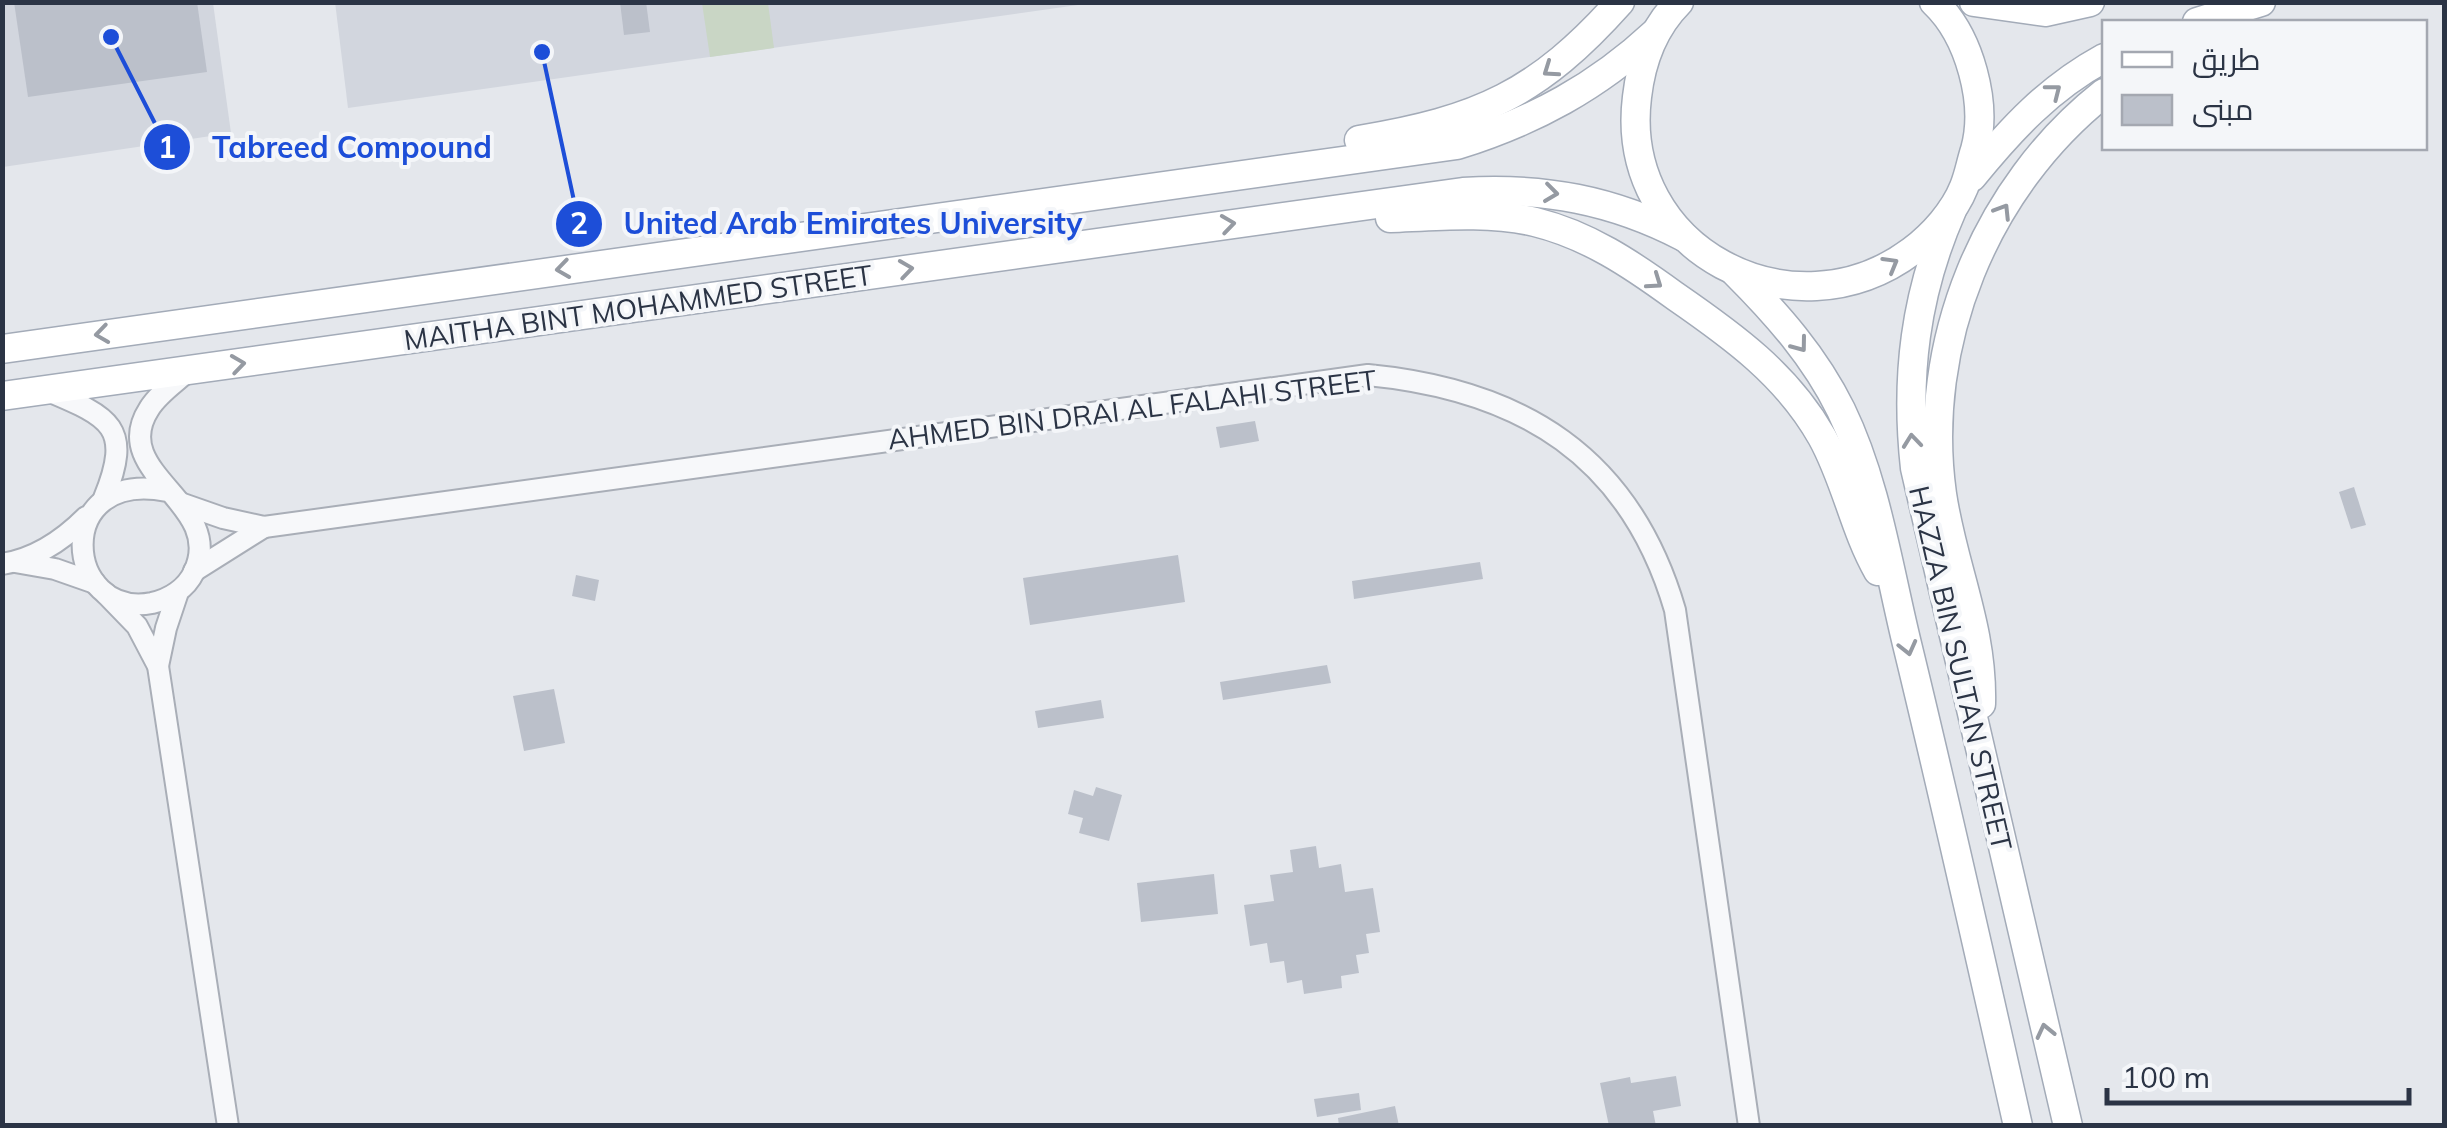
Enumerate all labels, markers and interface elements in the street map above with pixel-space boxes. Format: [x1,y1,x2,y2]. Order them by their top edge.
legend [2102,20,2427,150]
text: طريق [2192,40,2261,78]
one-way arrow [1543,58,1561,76]
one-way arrow [2042,85,2060,103]
text: مبنى [2192,90,2253,128]
callout: Tabreed Compound [142,117,512,177]
text: 1 [158,128,176,166]
text: Tabreed Compound [212,128,492,166]
one-way arrow [1542,182,1559,203]
callout: United Arab Emirates University [554,194,1103,254]
text: 2 [570,204,588,242]
text: United Arab Emirates University [624,204,1083,242]
one-way arrow [1991,204,2010,222]
one-way arrow [1220,214,1236,235]
one-way arrow [1880,256,1898,276]
street label: MAITHA BINT MOHAMMED STREET [401,257,875,357]
one-way arrow [554,257,571,278]
one-way arrow [898,259,914,280]
one-way arrow [1644,270,1663,288]
one-way arrow [94,323,111,344]
one-way arrow [1789,333,1806,351]
one-way arrow [229,355,246,376]
street label: AHMED BIN DRAI AL FALAHI STREET [886,362,1379,456]
one-way arrow [1902,432,1923,448]
street label: HAZZA BIN SULTAN STREET [1902,482,2020,854]
one-way arrow [1896,639,1917,656]
one-way arrow [2036,1023,2057,1040]
scale bar [2107,1043,2410,1105]
text: 100 m [2122,1058,2210,1096]

